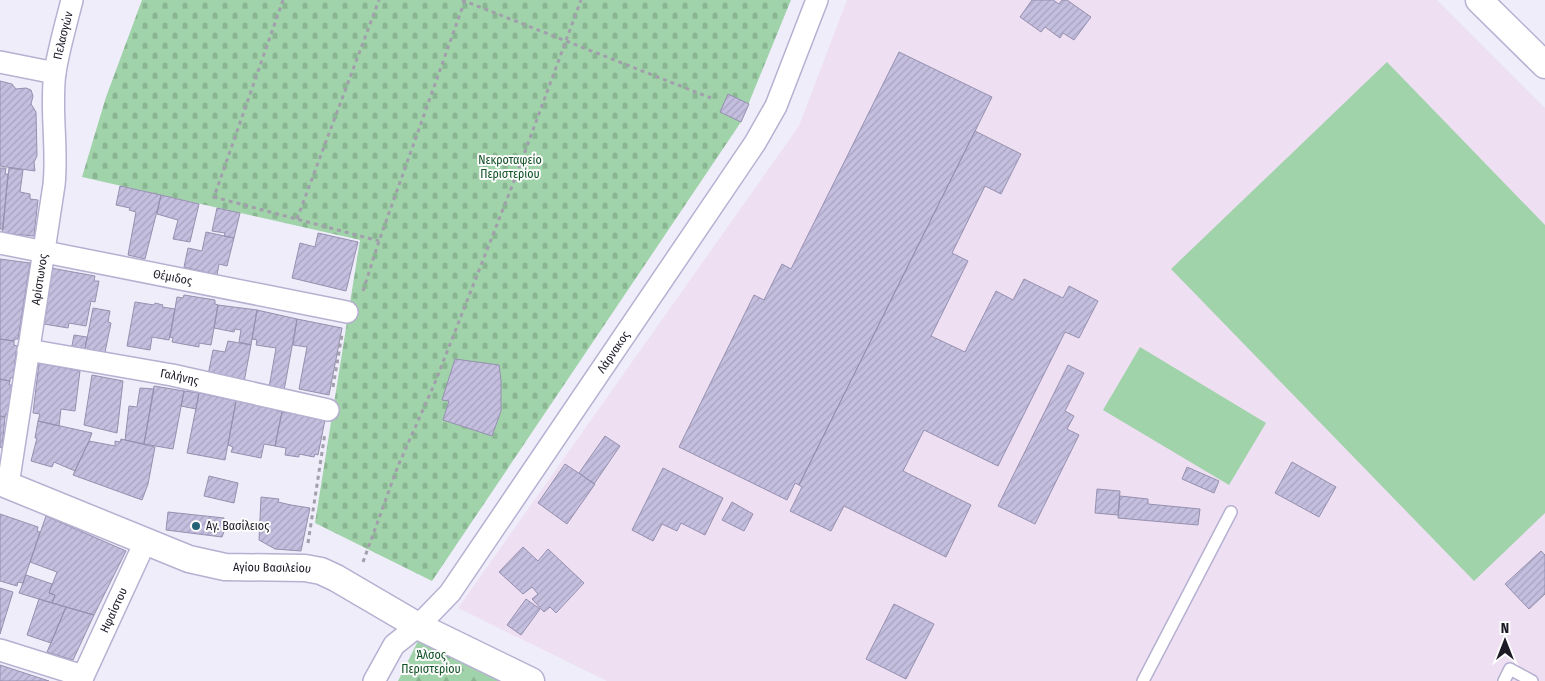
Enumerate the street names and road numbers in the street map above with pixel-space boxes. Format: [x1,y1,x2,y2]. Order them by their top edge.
street label: Πελασγών [50,9,76,61]
street label: Αρίστωνος [29,253,50,306]
street label: Θέμιδος [152,267,193,288]
street label: Λάρνακος [594,328,633,376]
street label: Γαλήνης [159,366,200,388]
street label: Αγίου Βασιλείου [233,560,312,576]
street label: Ηφαίστου [97,585,130,635]

